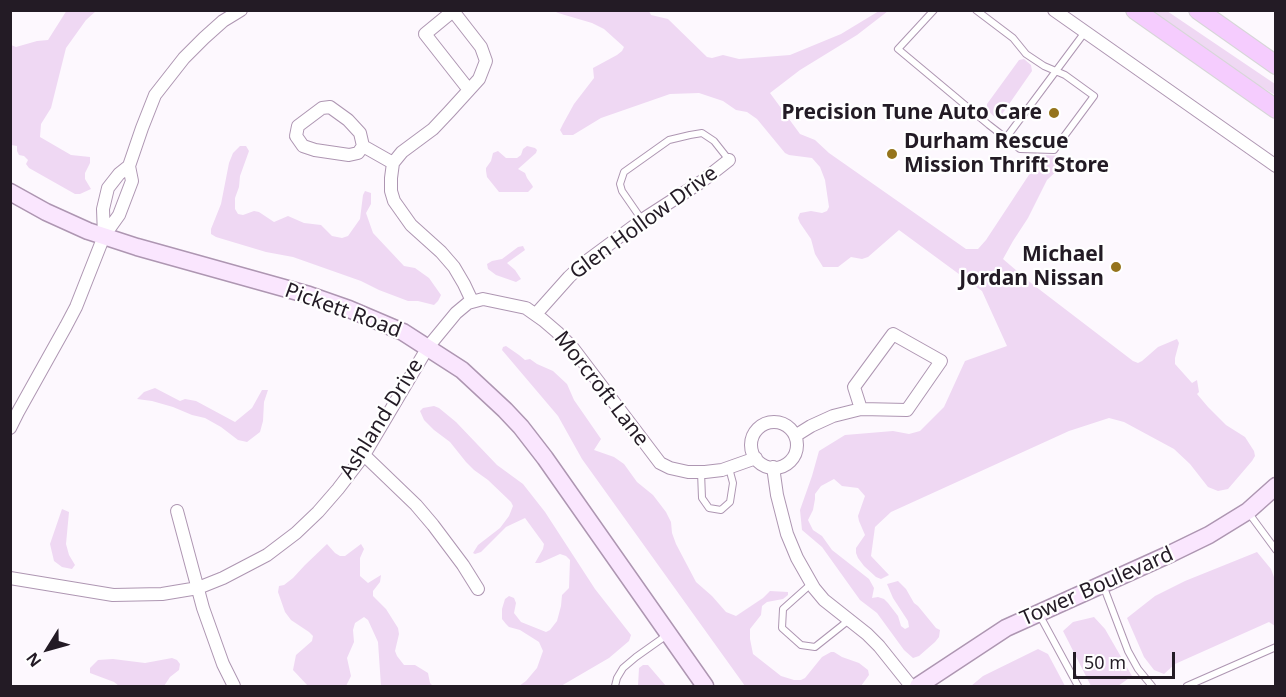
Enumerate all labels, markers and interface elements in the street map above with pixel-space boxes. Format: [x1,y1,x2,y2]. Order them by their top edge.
place label: Precision Tune Auto Care [781,100,1042,126]
marker: Precision Tune Auto Care [1047,106,1061,120]
place label: Durham Rescue Mission Thrift Store [904,129,1109,179]
marker: Durham Rescue Mission Thrift Store [885,147,899,161]
street label: Glen Hollow Drive [565,161,723,285]
place label: Michael Jordan Nissan [959,242,1104,292]
marker: Michael Jordan Nissan [1109,260,1123,274]
street label: Pickett Road [281,278,405,344]
street label: Morcroft Lane [548,327,654,451]
street label: Ashland Drive [335,354,429,484]
street label: Tower Boulevard [1017,542,1177,632]
north arrow [18,619,78,679]
scale bar [1076,640,1178,678]
text: N [21,648,46,672]
text: 50 m [1084,650,1126,674]

